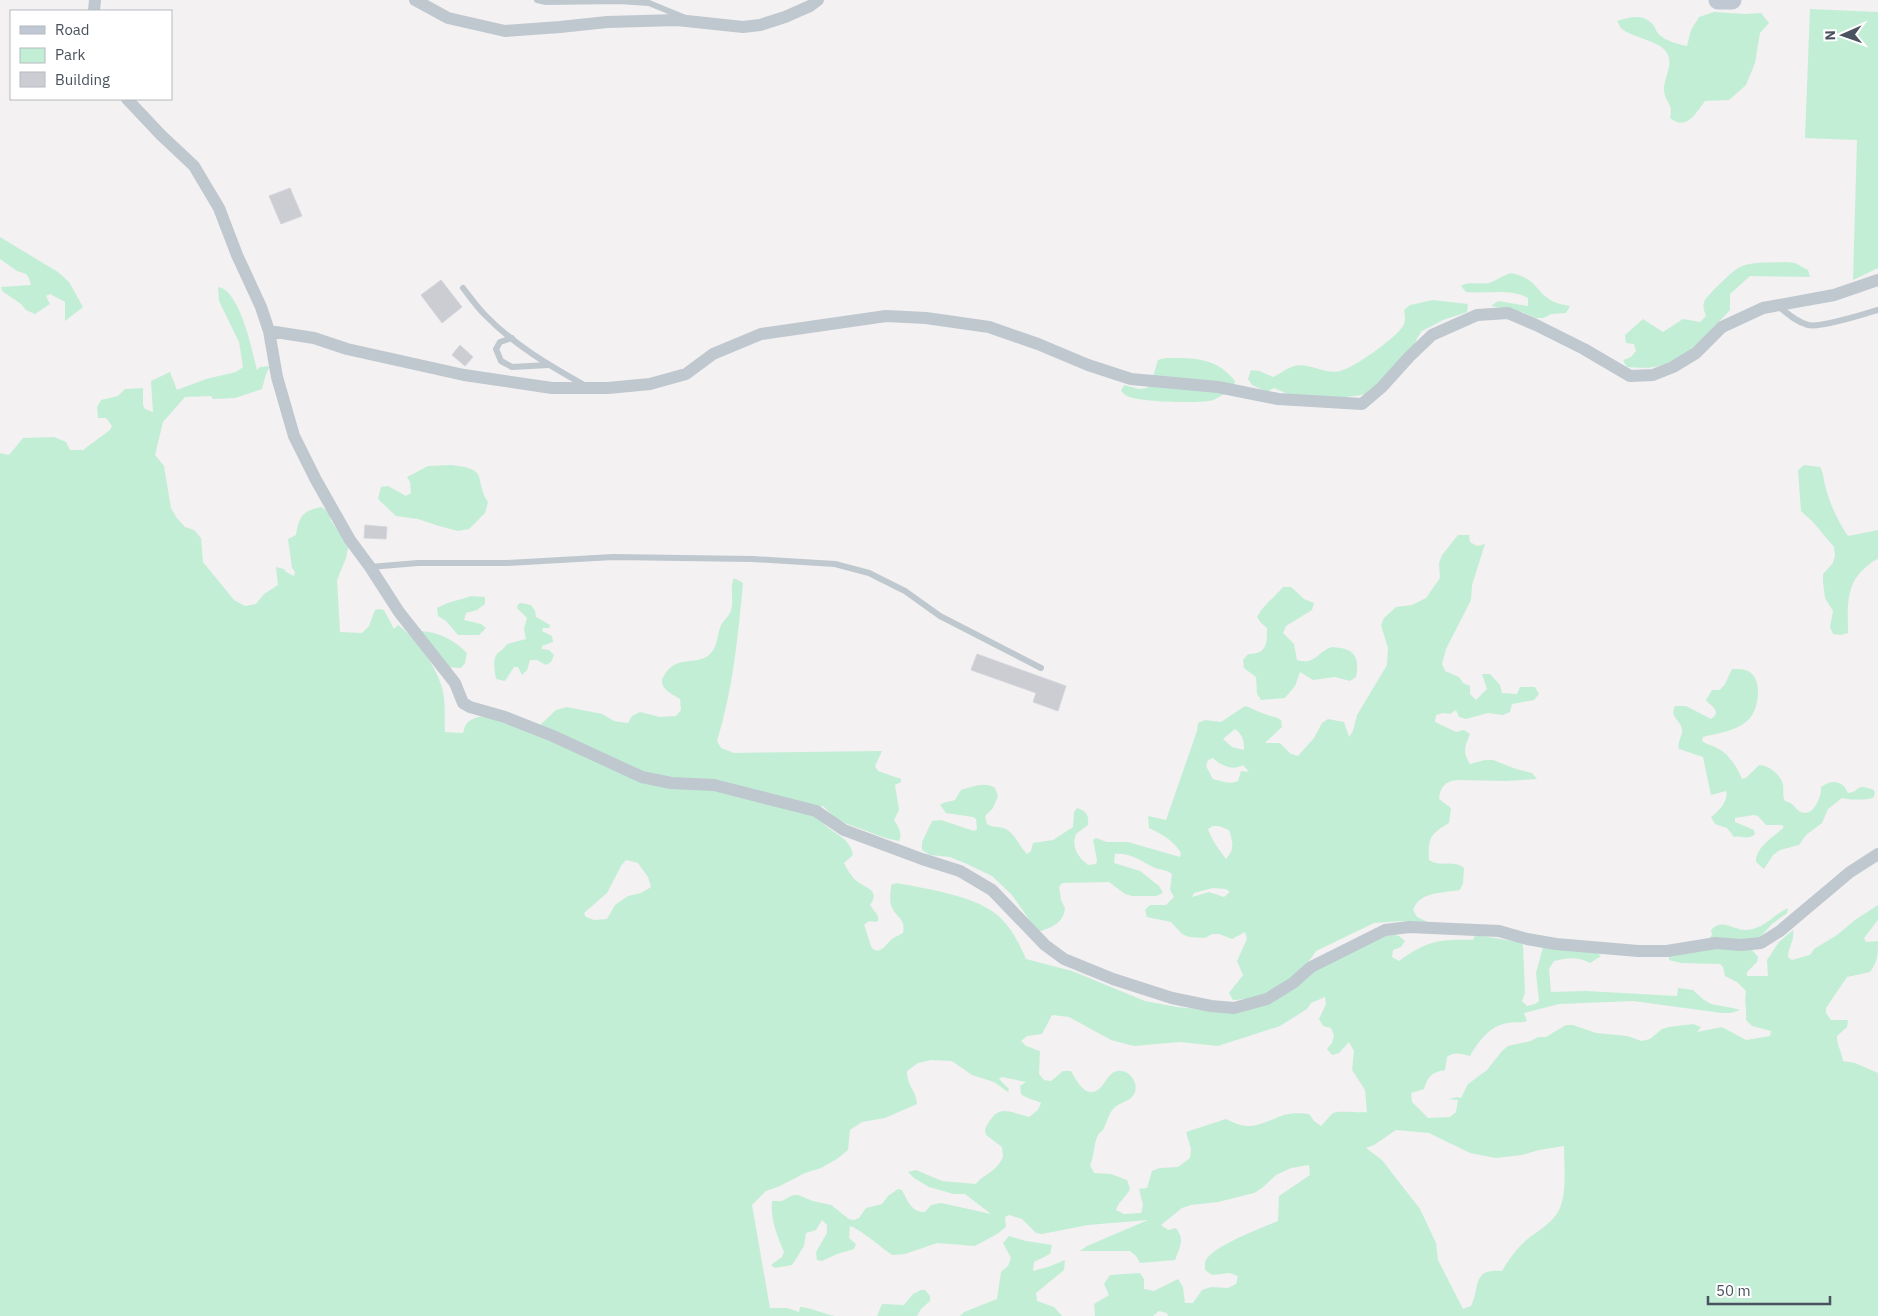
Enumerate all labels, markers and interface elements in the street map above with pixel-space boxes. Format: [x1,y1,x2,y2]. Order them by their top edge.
legend [10,10,172,100]
north arrow [1818,10,1868,60]
text: Road [55,20,90,39]
text: N [1821,30,1839,41]
text: Park [55,45,85,64]
text: Building [55,70,110,89]
scale bar [1708,1274,1830,1306]
text: 50 m [1716,1281,1751,1300]

